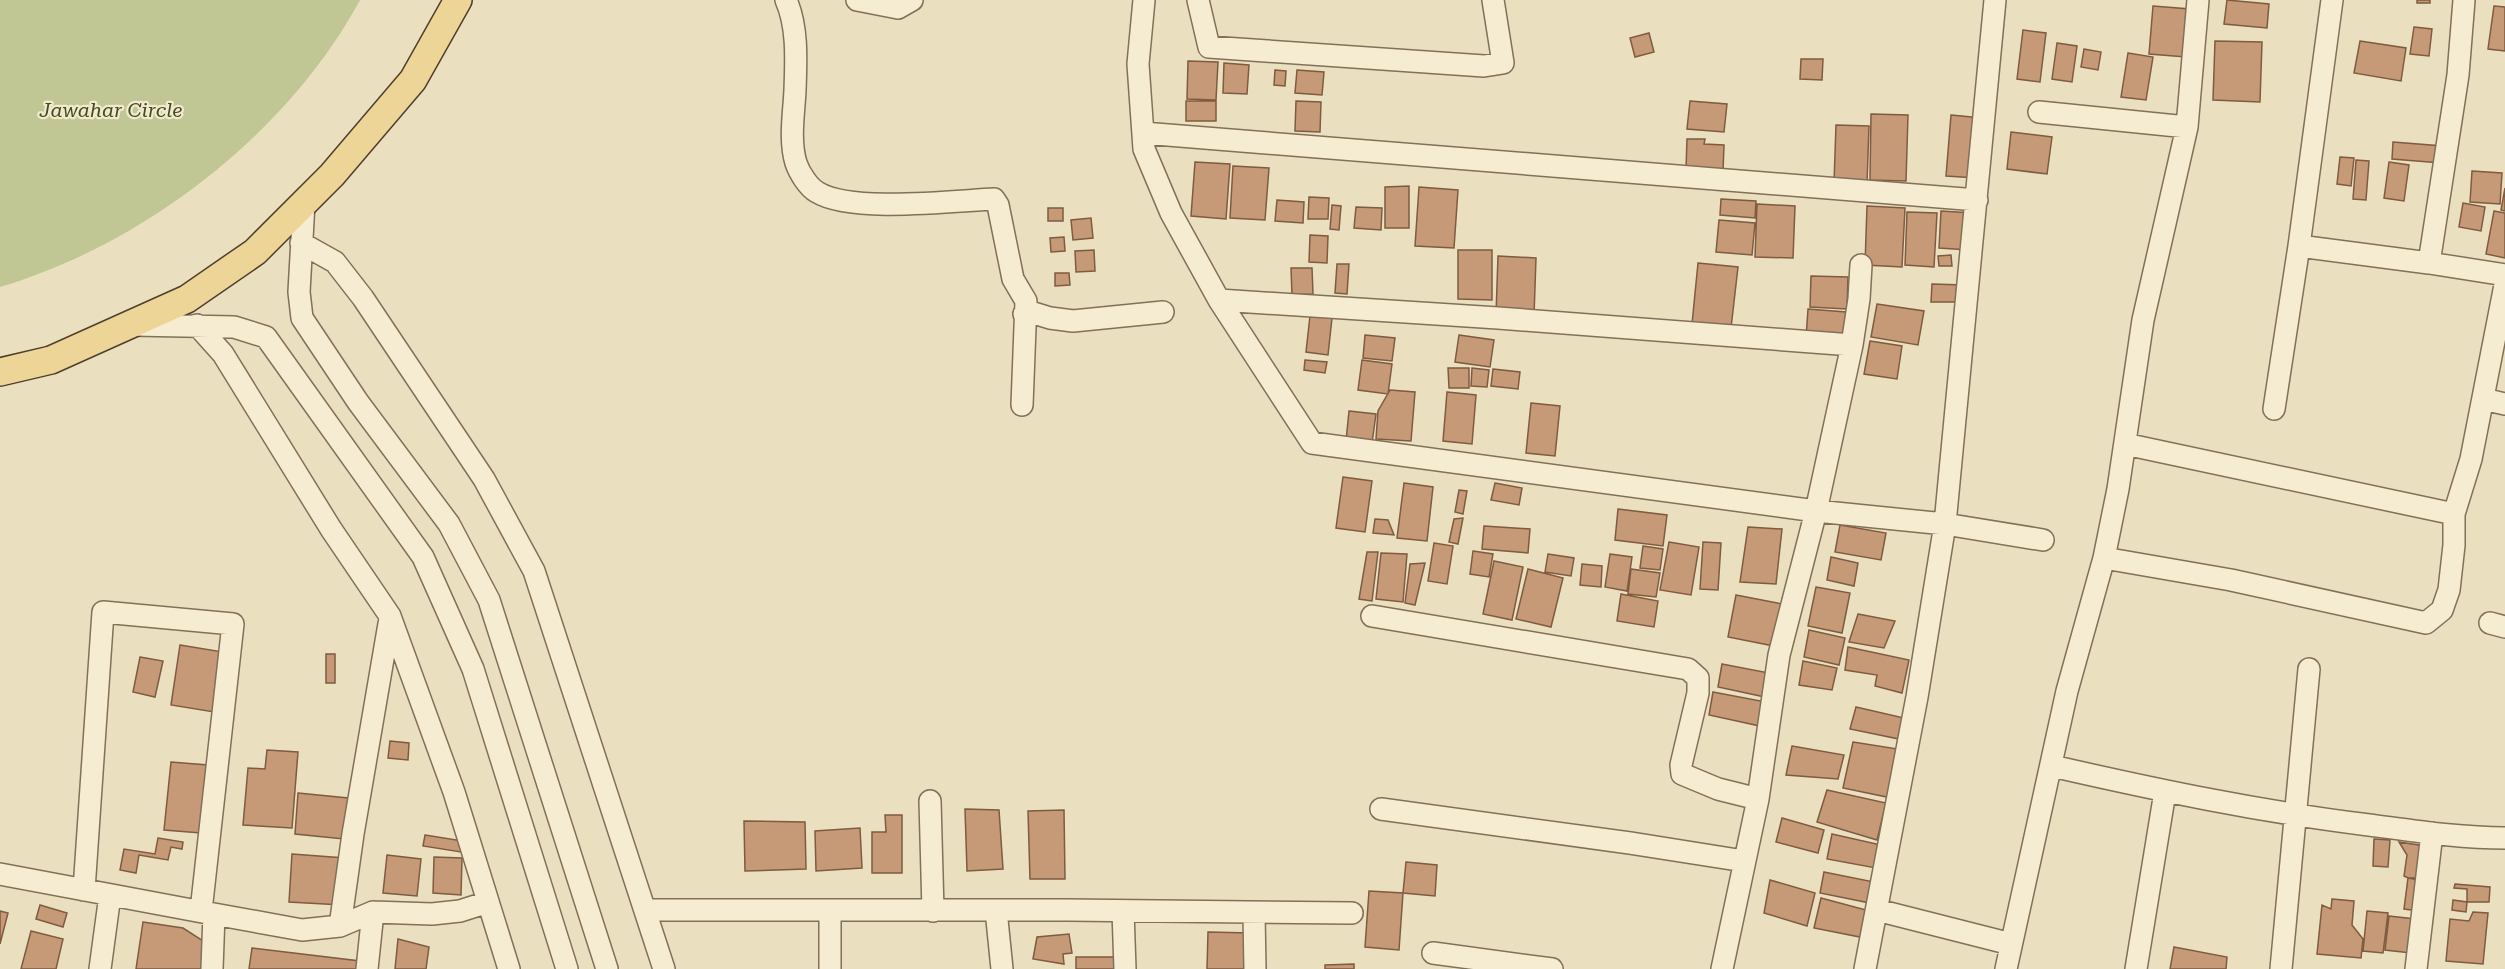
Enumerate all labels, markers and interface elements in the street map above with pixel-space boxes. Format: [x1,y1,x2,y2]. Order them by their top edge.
park label: Jawahar Circle [39,98,182,122]

